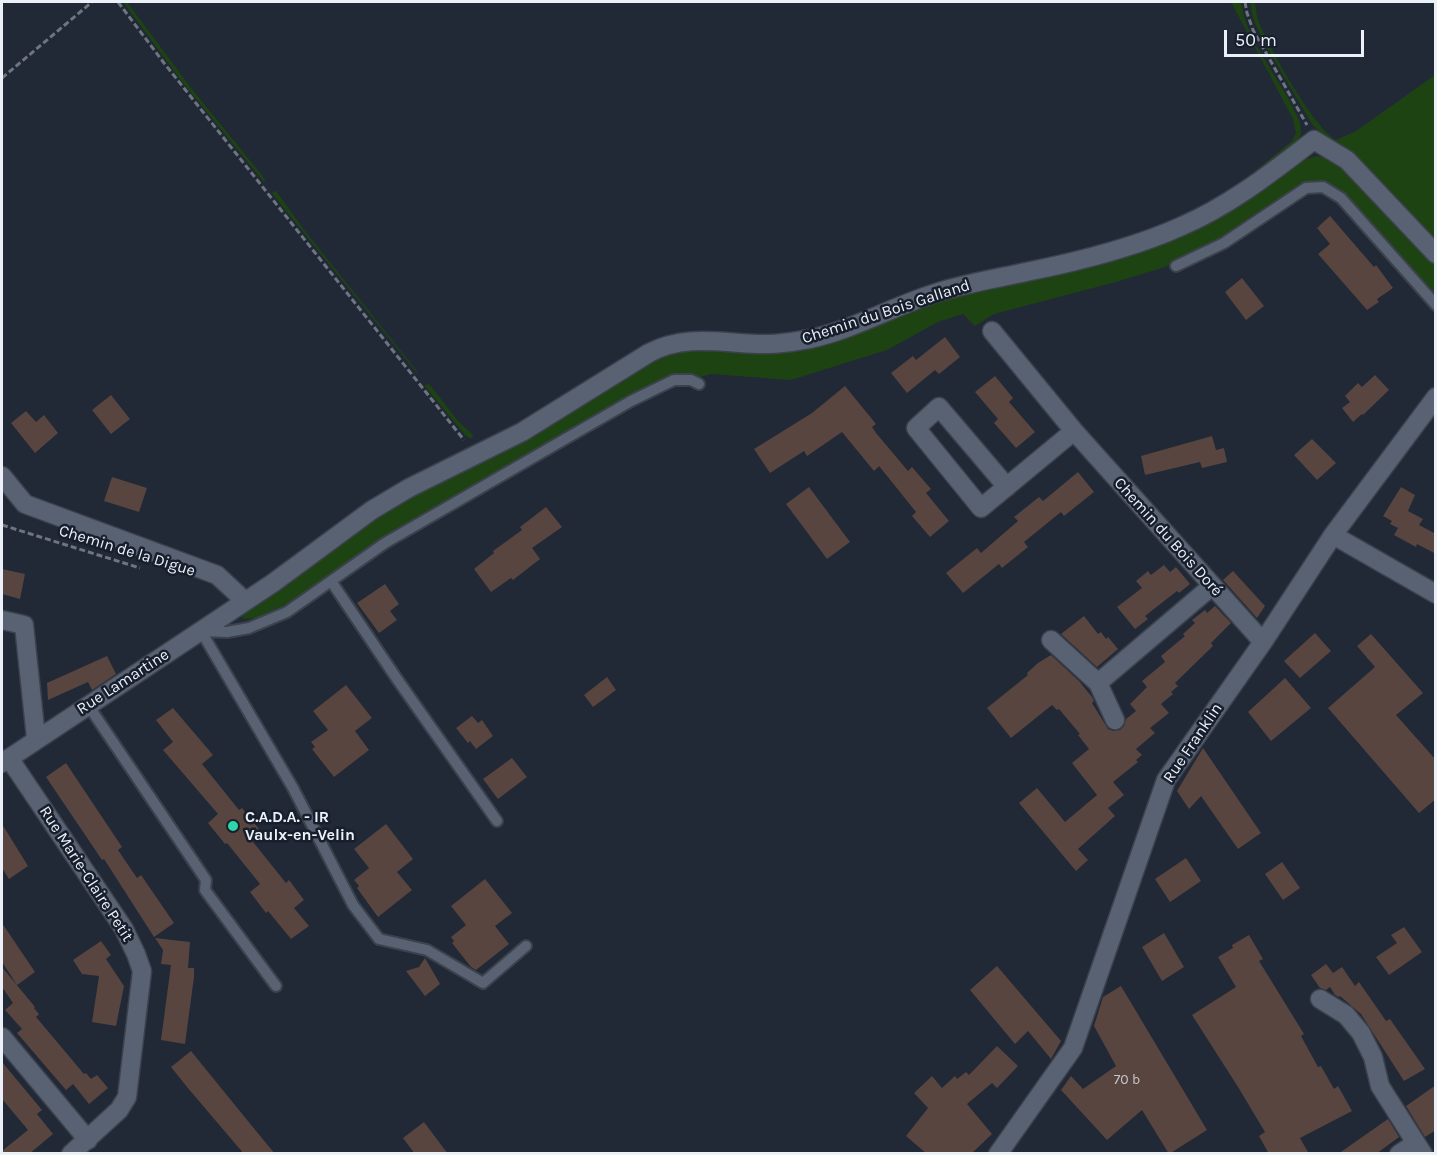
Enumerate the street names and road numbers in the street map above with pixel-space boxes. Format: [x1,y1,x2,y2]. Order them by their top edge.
street label: Chemin du Bois Galland [800,276,972,348]
street label: Chemin du Bois Doré [1110,474,1226,600]
street label: Chemin de la Digue [56,521,198,581]
street label: Rue Lamartine [73,645,173,719]
street label: Rue Franklin [1159,699,1227,787]
street label: Rue Marie-Claire Petit [35,803,137,945]

